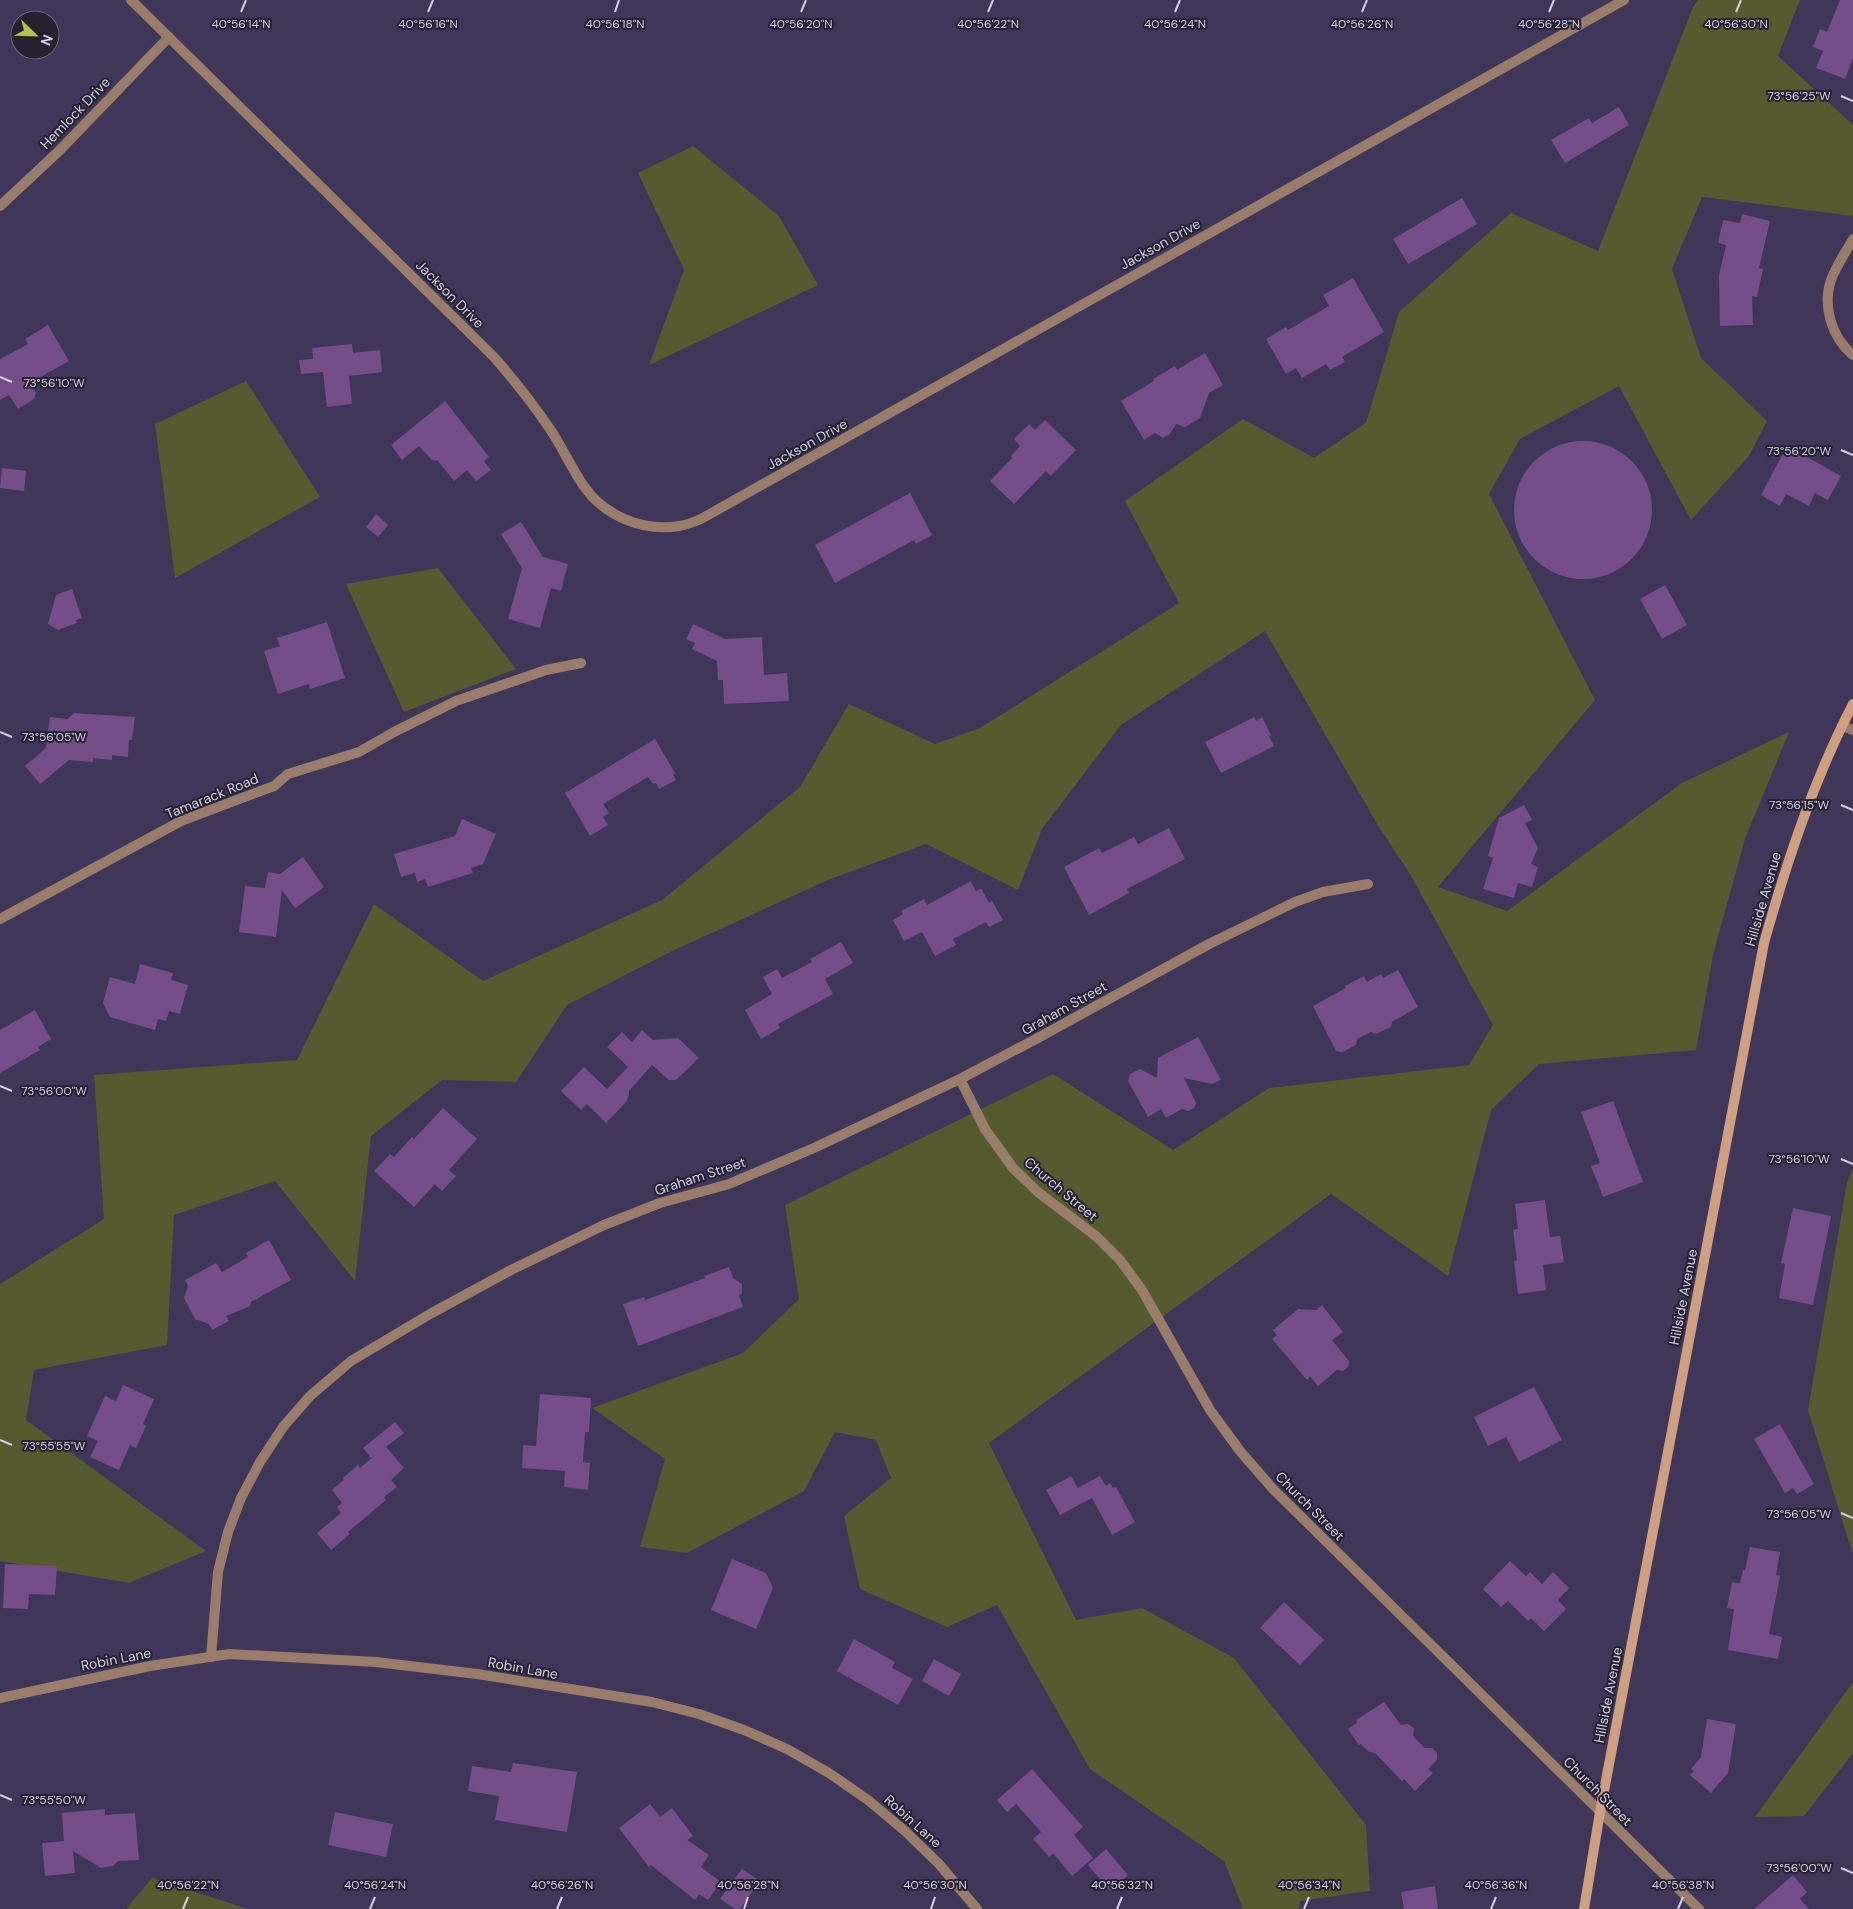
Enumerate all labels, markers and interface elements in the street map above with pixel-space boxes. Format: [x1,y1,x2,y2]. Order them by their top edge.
north arrow [10,10,60,60]
text: 40°56'14"N [211,16,271,32]
text: 40°56'16"N [398,16,458,32]
text: 40°56'18"N [585,16,645,32]
text: 40°56'20"N [769,16,833,32]
text: 40°56'22"N [957,16,1019,32]
text: 40°56'24"N [1144,16,1206,32]
text: 40°56'26"N [1331,16,1393,32]
text: 40°56'28"N [1518,16,1580,32]
text: 40°56'30"N [1704,16,1768,32]
text: N [37,32,57,48]
street label: Hemlock Drive [36,73,114,153]
text: 73°56'25"W [1767,88,1831,104]
street label: Jackson Drive [1116,214,1204,274]
street label: Jackson Drive [412,256,488,332]
text: 73°56'10"W [23,375,85,391]
street label: Jackson Drive [763,414,851,474]
text: 73°56'20"W [1767,443,1831,459]
text: 73°56'05"W [22,729,87,745]
street label: Tamarack Road [163,769,261,823]
text: 73°56'15"W [1769,797,1829,813]
street label: Hillside Avenue [1741,850,1785,948]
street label: Graham Street [1018,977,1110,1039]
text: 73°56'00"W [21,1083,87,1099]
text: 73°56'10"W [1768,1151,1830,1167]
street label: Graham Street [652,1153,748,1199]
street label: Church Street [1021,1153,1101,1225]
street label: Hillside Avenue [1665,1247,1701,1347]
text: 73°55'55"W [23,1438,86,1454]
street label: Church Street [1272,1468,1348,1544]
text: 73°56'05"W [1767,1506,1832,1522]
street label: Robin Lane [79,1643,153,1675]
street label: Hillside Avenue [1590,1645,1626,1745]
street label: Robin Lane [486,1653,560,1683]
street label: Church Street [1560,1753,1636,1829]
street label: Robin Lane [881,1791,945,1851]
text: 73°55'50"W [22,1792,86,1808]
text: 73°56'00"W [1766,1860,1832,1876]
text: 40°56'22"N [157,1877,219,1893]
text: 40°56'24"N [344,1877,406,1893]
text: 40°56'26"N [531,1877,593,1893]
text: 40°56'28"N [717,1877,779,1893]
text: 40°56'30"N [903,1877,967,1893]
text: 40°56'32"N [1091,1877,1153,1893]
text: 40°56'34"N [1278,1877,1340,1893]
text: 40°56'36"N [1465,1877,1527,1893]
text: 40°56'38"N [1652,1877,1714,1893]

